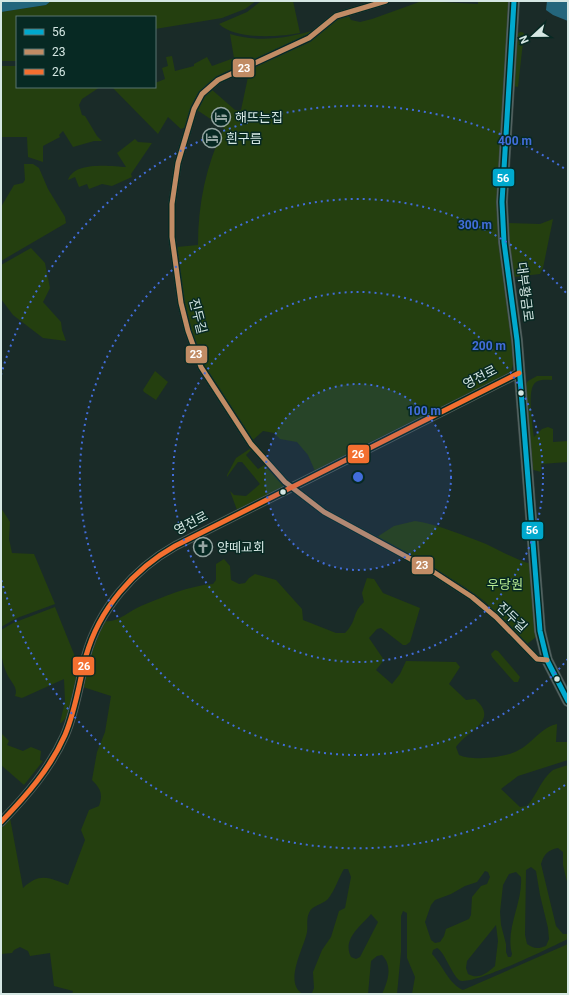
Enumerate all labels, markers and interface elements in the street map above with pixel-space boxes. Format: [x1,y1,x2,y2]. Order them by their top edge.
legend [16,16,156,88]
north arrow [513,16,553,56]
text: 56 [52,25,66,39]
text: N [517,33,532,46]
text: 23 [52,45,66,59]
line badge: 23 [232,58,255,78]
text: 23 [238,62,250,75]
text: 26 [52,65,66,79]
hotel icon: 해뜨는집 [210,106,232,128]
place label: 해뜨는집 [235,110,283,125]
hotel icon: 흰구름 [201,127,223,149]
place label: 흰구름 [226,131,262,146]
text: 400 m [498,134,532,148]
line badge: 56 [492,168,515,187]
text: 56 [497,172,509,185]
text: 300 m [458,218,492,232]
street label: 대부황금로 [514,261,536,323]
street label: 진두길 [186,297,210,335]
text: 200 m [472,339,506,353]
line badge: 23 [185,345,208,364]
text: 23 [190,348,202,361]
street label: 영전로 [461,362,499,392]
unlabelled marker [516,388,526,398]
text: 100 m [407,404,441,418]
line badge: 26 [347,444,370,464]
text: 26 [352,448,364,461]
centre of rings [351,470,365,484]
unlabelled marker [278,487,288,497]
street label: 영전로 [172,508,210,538]
line badge: 56 [521,521,544,540]
text: 56 [526,524,538,537]
church icon: 양떼교회 [192,536,214,558]
place label: 양떼교회 [217,540,265,555]
line badge: 23 [411,556,434,575]
text: 23 [416,559,428,572]
park label: 우당원 [487,577,523,592]
street label: 진두길 [494,599,530,635]
line badge: 26 [72,656,95,676]
text: 26 [78,660,90,673]
unlabelled marker [552,674,562,684]

